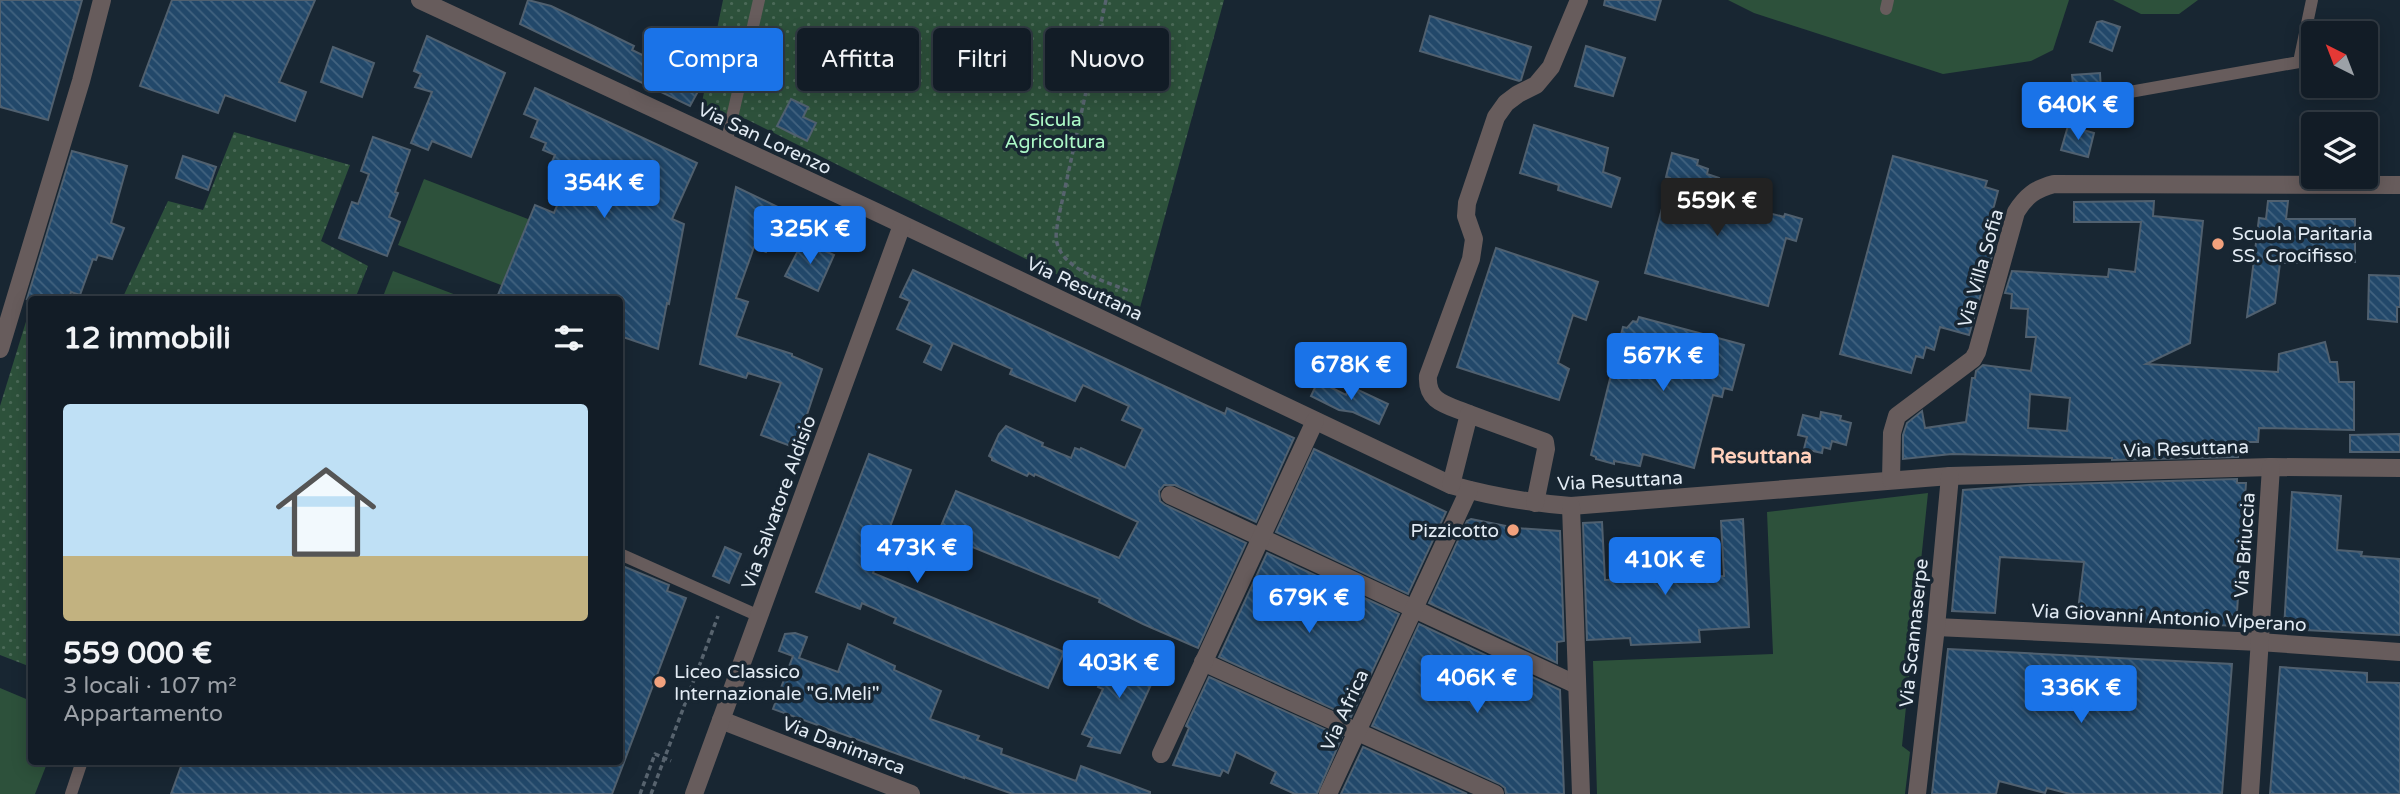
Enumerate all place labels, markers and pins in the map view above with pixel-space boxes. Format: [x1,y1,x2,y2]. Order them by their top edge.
pin: 640K € [2021,82,2135,142]
pin: 354K € [547,160,661,220]
pin: 559K € [1660,178,1774,238]
pin: 325K € [753,206,867,266]
place label: Scuola Paritaria SS. Crocifisso [2232,223,2373,267]
marker: Scuola Paritaria SS. Crocifisso [2210,236,2226,252]
pin: 567K € [1606,334,1720,393]
pin: 678K € [1294,342,1408,402]
place label: Pizzicotto [1411,520,1499,542]
marker: Pizzicotto [1505,522,1521,538]
pin: 473K € [860,526,974,585]
pin: 410K € [1608,538,1722,597]
pin: 679K € [1252,576,1366,635]
pin: 403K € [1062,640,1176,700]
pin: 406K € [1420,656,1534,715]
place label: Liceo Classico Internazionale "G.Meli" [674,661,880,705]
pin: 336K € [2024,666,2138,725]
marker: Liceo Classico Internazionale "G.Meli" [652,674,668,690]

